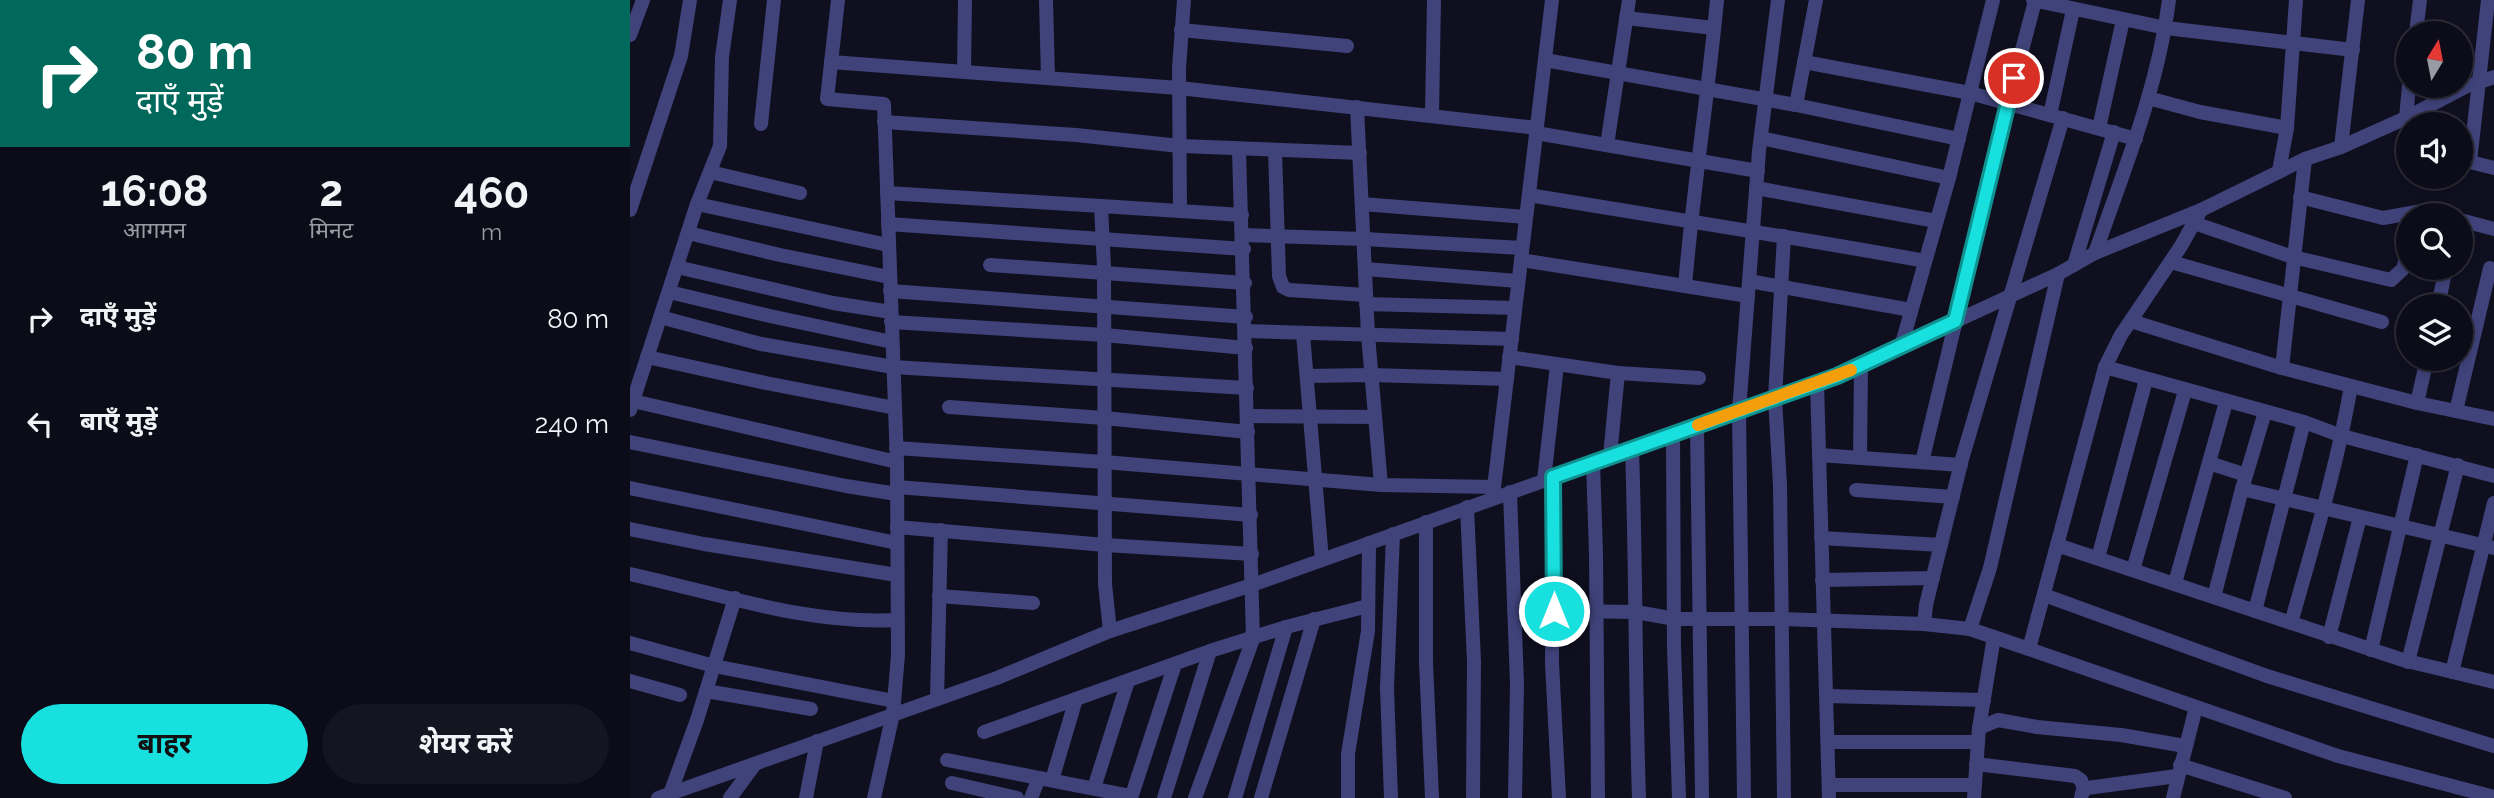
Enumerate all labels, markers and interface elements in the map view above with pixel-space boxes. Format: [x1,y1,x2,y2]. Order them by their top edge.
north arrow [2396,21,2473,98]
map controls [2396,21,2473,371]
text: 80 m [136,23,253,80]
icon: right [21,28,112,119]
pin [1984,48,2044,108]
icon: arrive [1995,59,2033,97]
text: दाएँ मुड़ें [136,82,223,119]
button: sound [2396,112,2473,189]
text: 16:08 [101,167,209,216]
text: 2 [319,167,343,216]
text: 460 [454,169,529,218]
button: search [2396,203,2473,280]
text: आगमन [123,216,186,243]
text: मिनट [309,216,353,243]
text: m [481,218,502,245]
button: layers [2396,294,2473,371]
icon: right [21,300,59,338]
text: दाएँ मुड़ें [80,301,156,331]
text: 80 m [547,304,609,334]
icon: left [21,405,59,443]
text: बाएँ मुड़ें [80,406,158,436]
text: 240 m [535,409,609,439]
position arrow [1517,574,1591,648]
button: बाहर [21,704,308,784]
button: शेयर करें [322,704,609,784]

